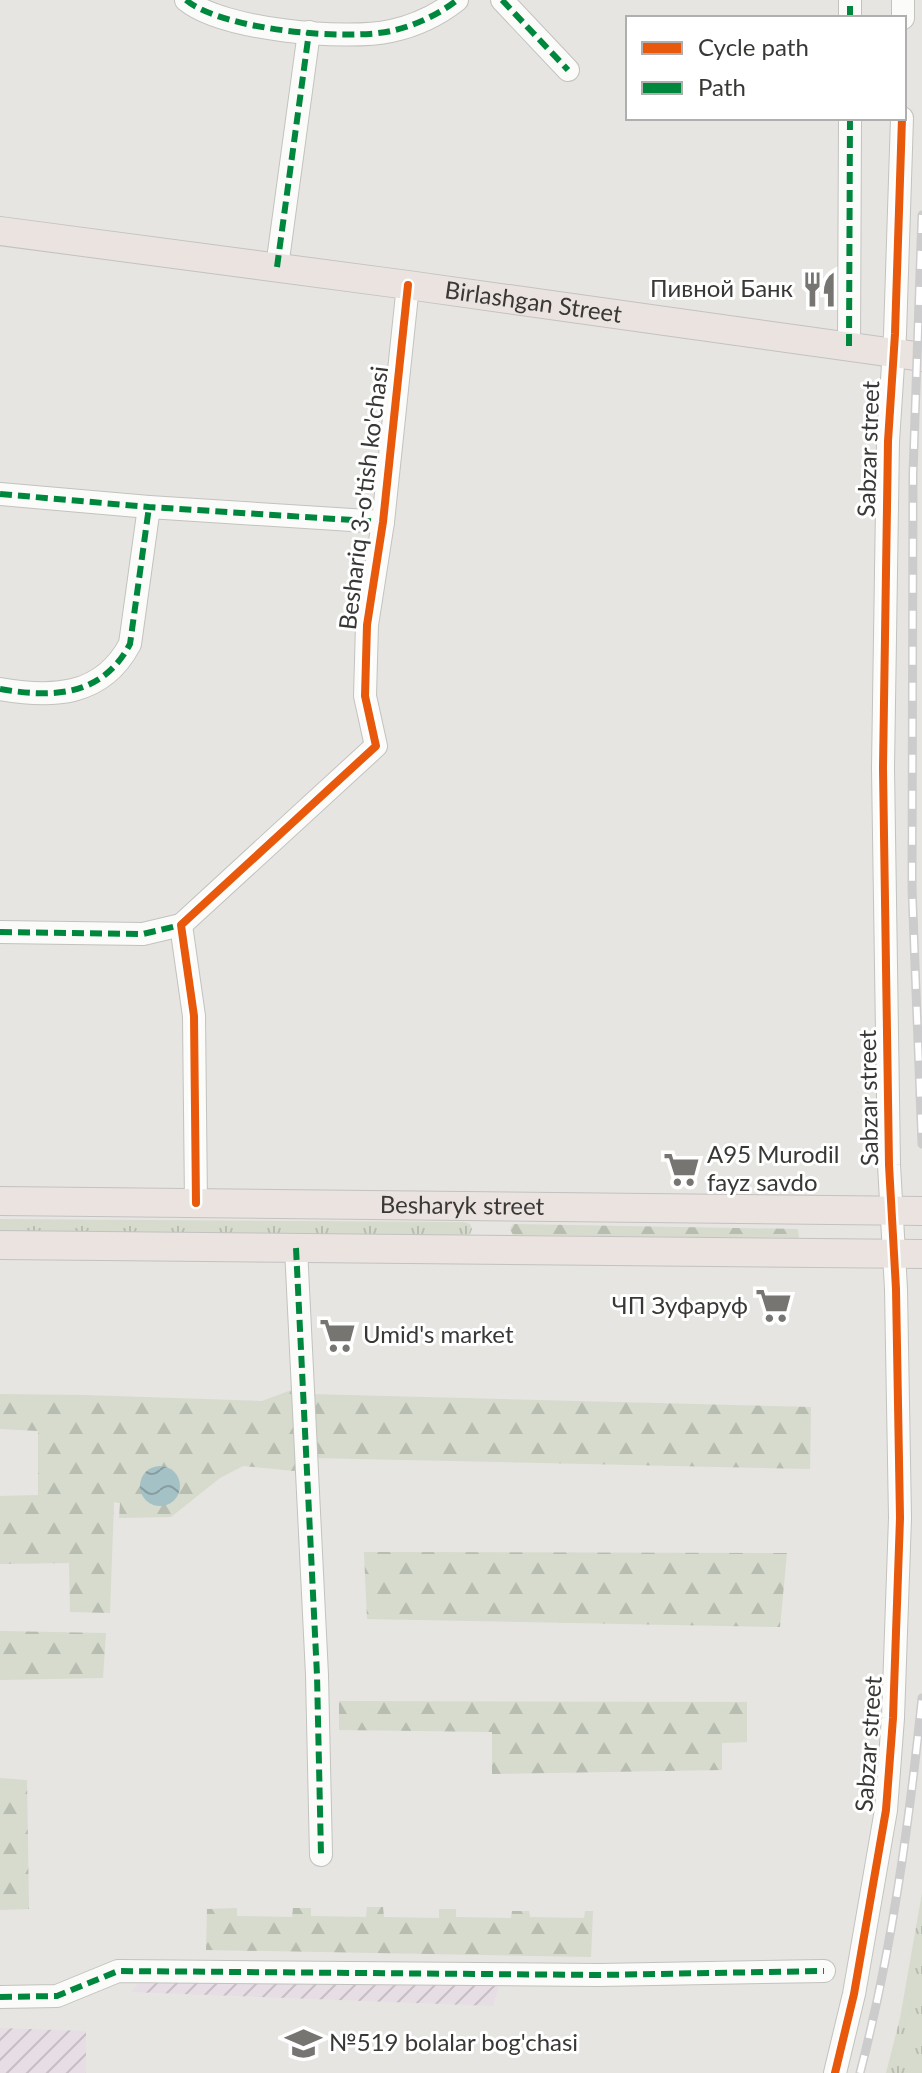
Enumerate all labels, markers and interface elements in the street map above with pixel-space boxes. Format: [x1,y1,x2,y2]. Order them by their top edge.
legend [626,16,906,120]
text: Cycle path [698,32,809,61]
text: Path [698,72,746,101]
restaurant icon: Пивной Банк [800,270,838,308]
place label: Пивной Банк [650,273,794,302]
street label: Birlashgan Street [443,274,624,328]
street label: Beshariq 3-o'tish ko'chasi [332,364,393,631]
street label: Sabzar street [851,380,884,518]
street label: Sabzar street [852,1029,883,1166]
place label: A95 Murodil fayz savdo [707,1139,839,1196]
supermarket icon: A95 Murodil fayz savdo [662,1150,700,1188]
street label: Besharyk street [380,1189,545,1220]
supermarket icon: ЧП Зуфаруф [755,1287,793,1325]
place label: ЧП Зуфаруф [612,1290,748,1319]
supermarket icon: Umid's market [318,1316,356,1354]
place label: Umid's market [363,1319,514,1348]
street label: Sabzar street [848,1675,887,1813]
school or university icon: №519 bolalar bog'chasi [284,2024,322,2062]
place label: №519 bolalar bog'chasi [329,2027,578,2056]

